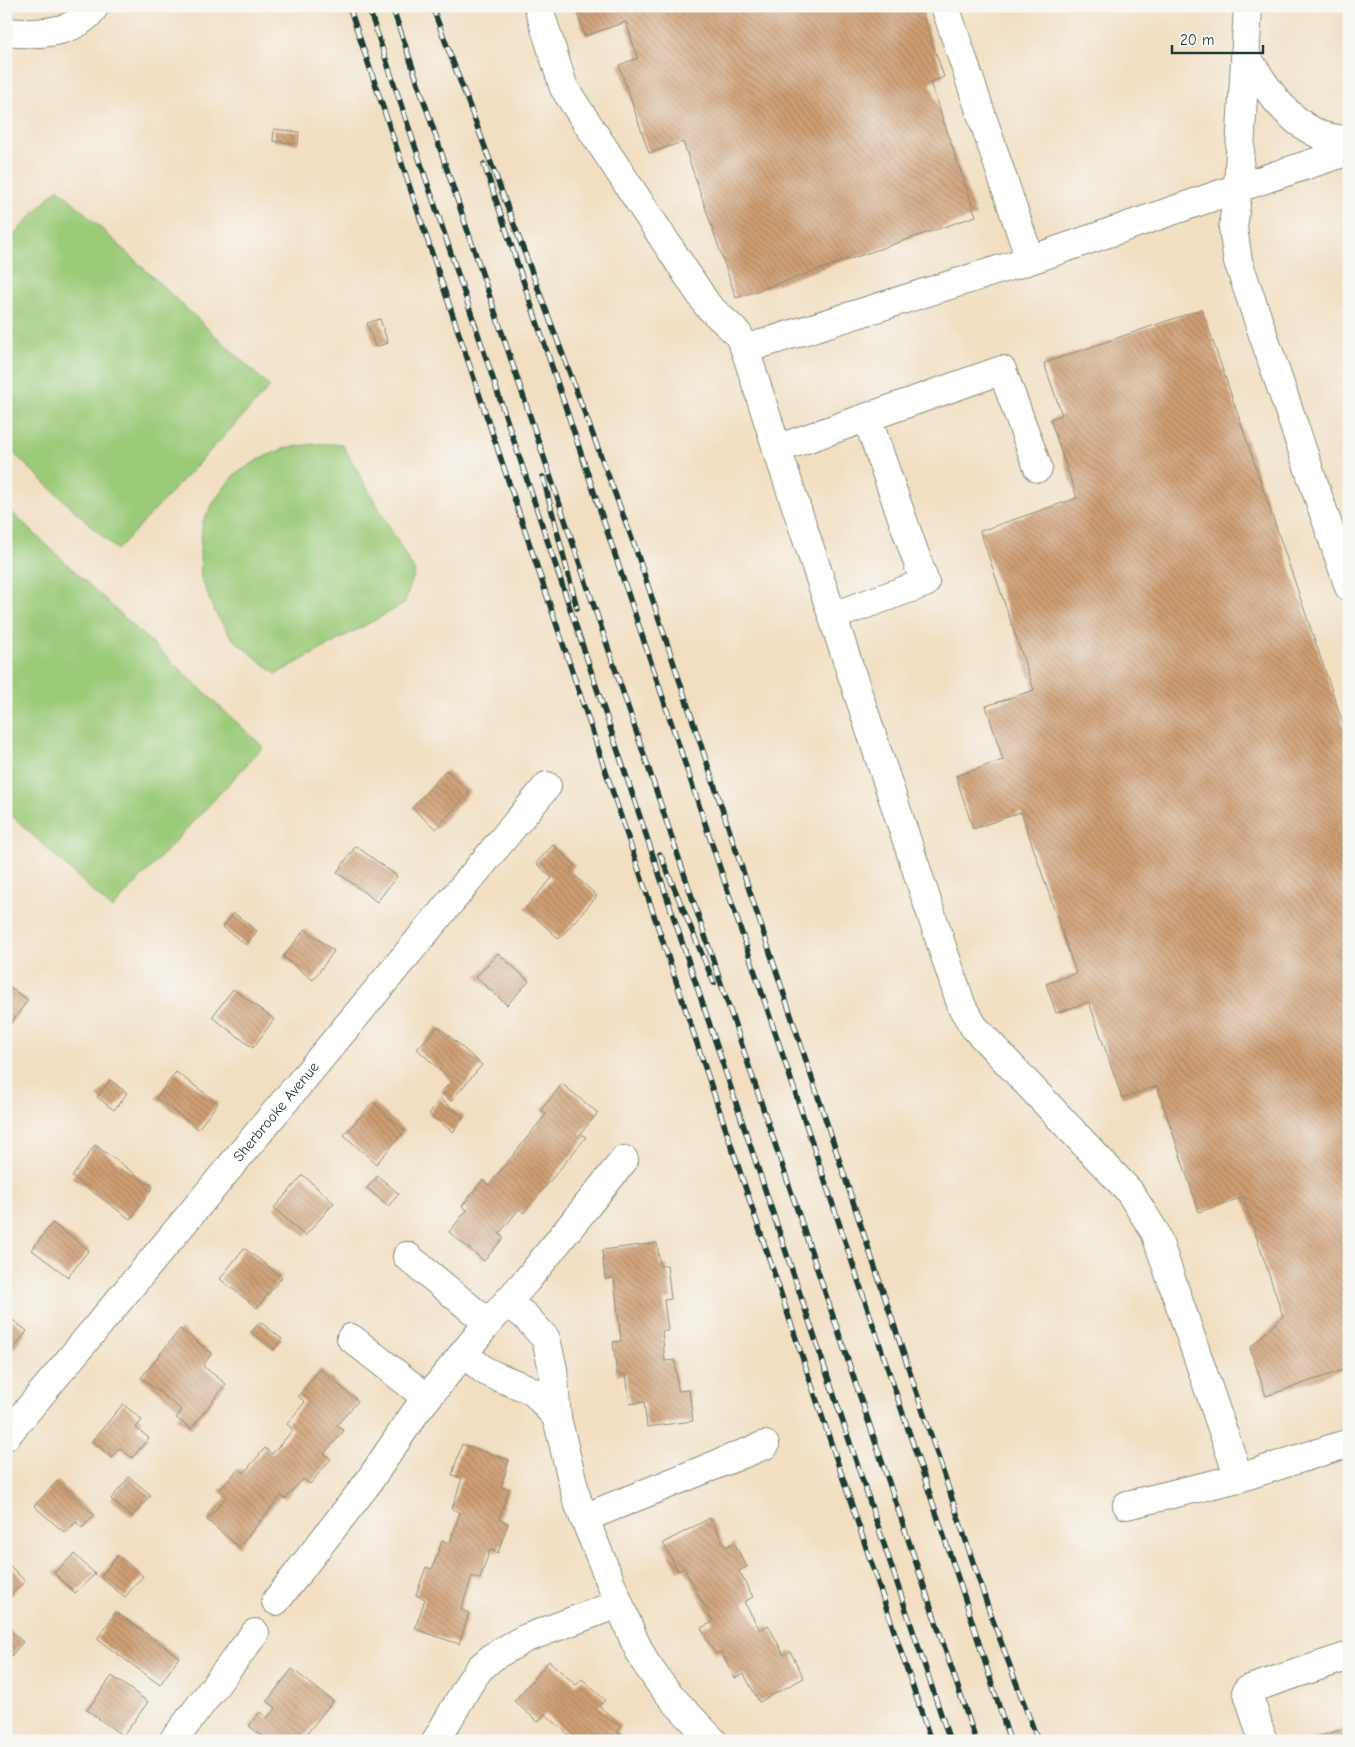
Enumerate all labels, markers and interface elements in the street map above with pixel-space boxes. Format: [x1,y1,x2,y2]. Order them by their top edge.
scale bar [1172,22,1264,54]
text: 20 m [1180,31,1214,49]
street label: Sherbrooke Avenue [229,1058,323,1165]

